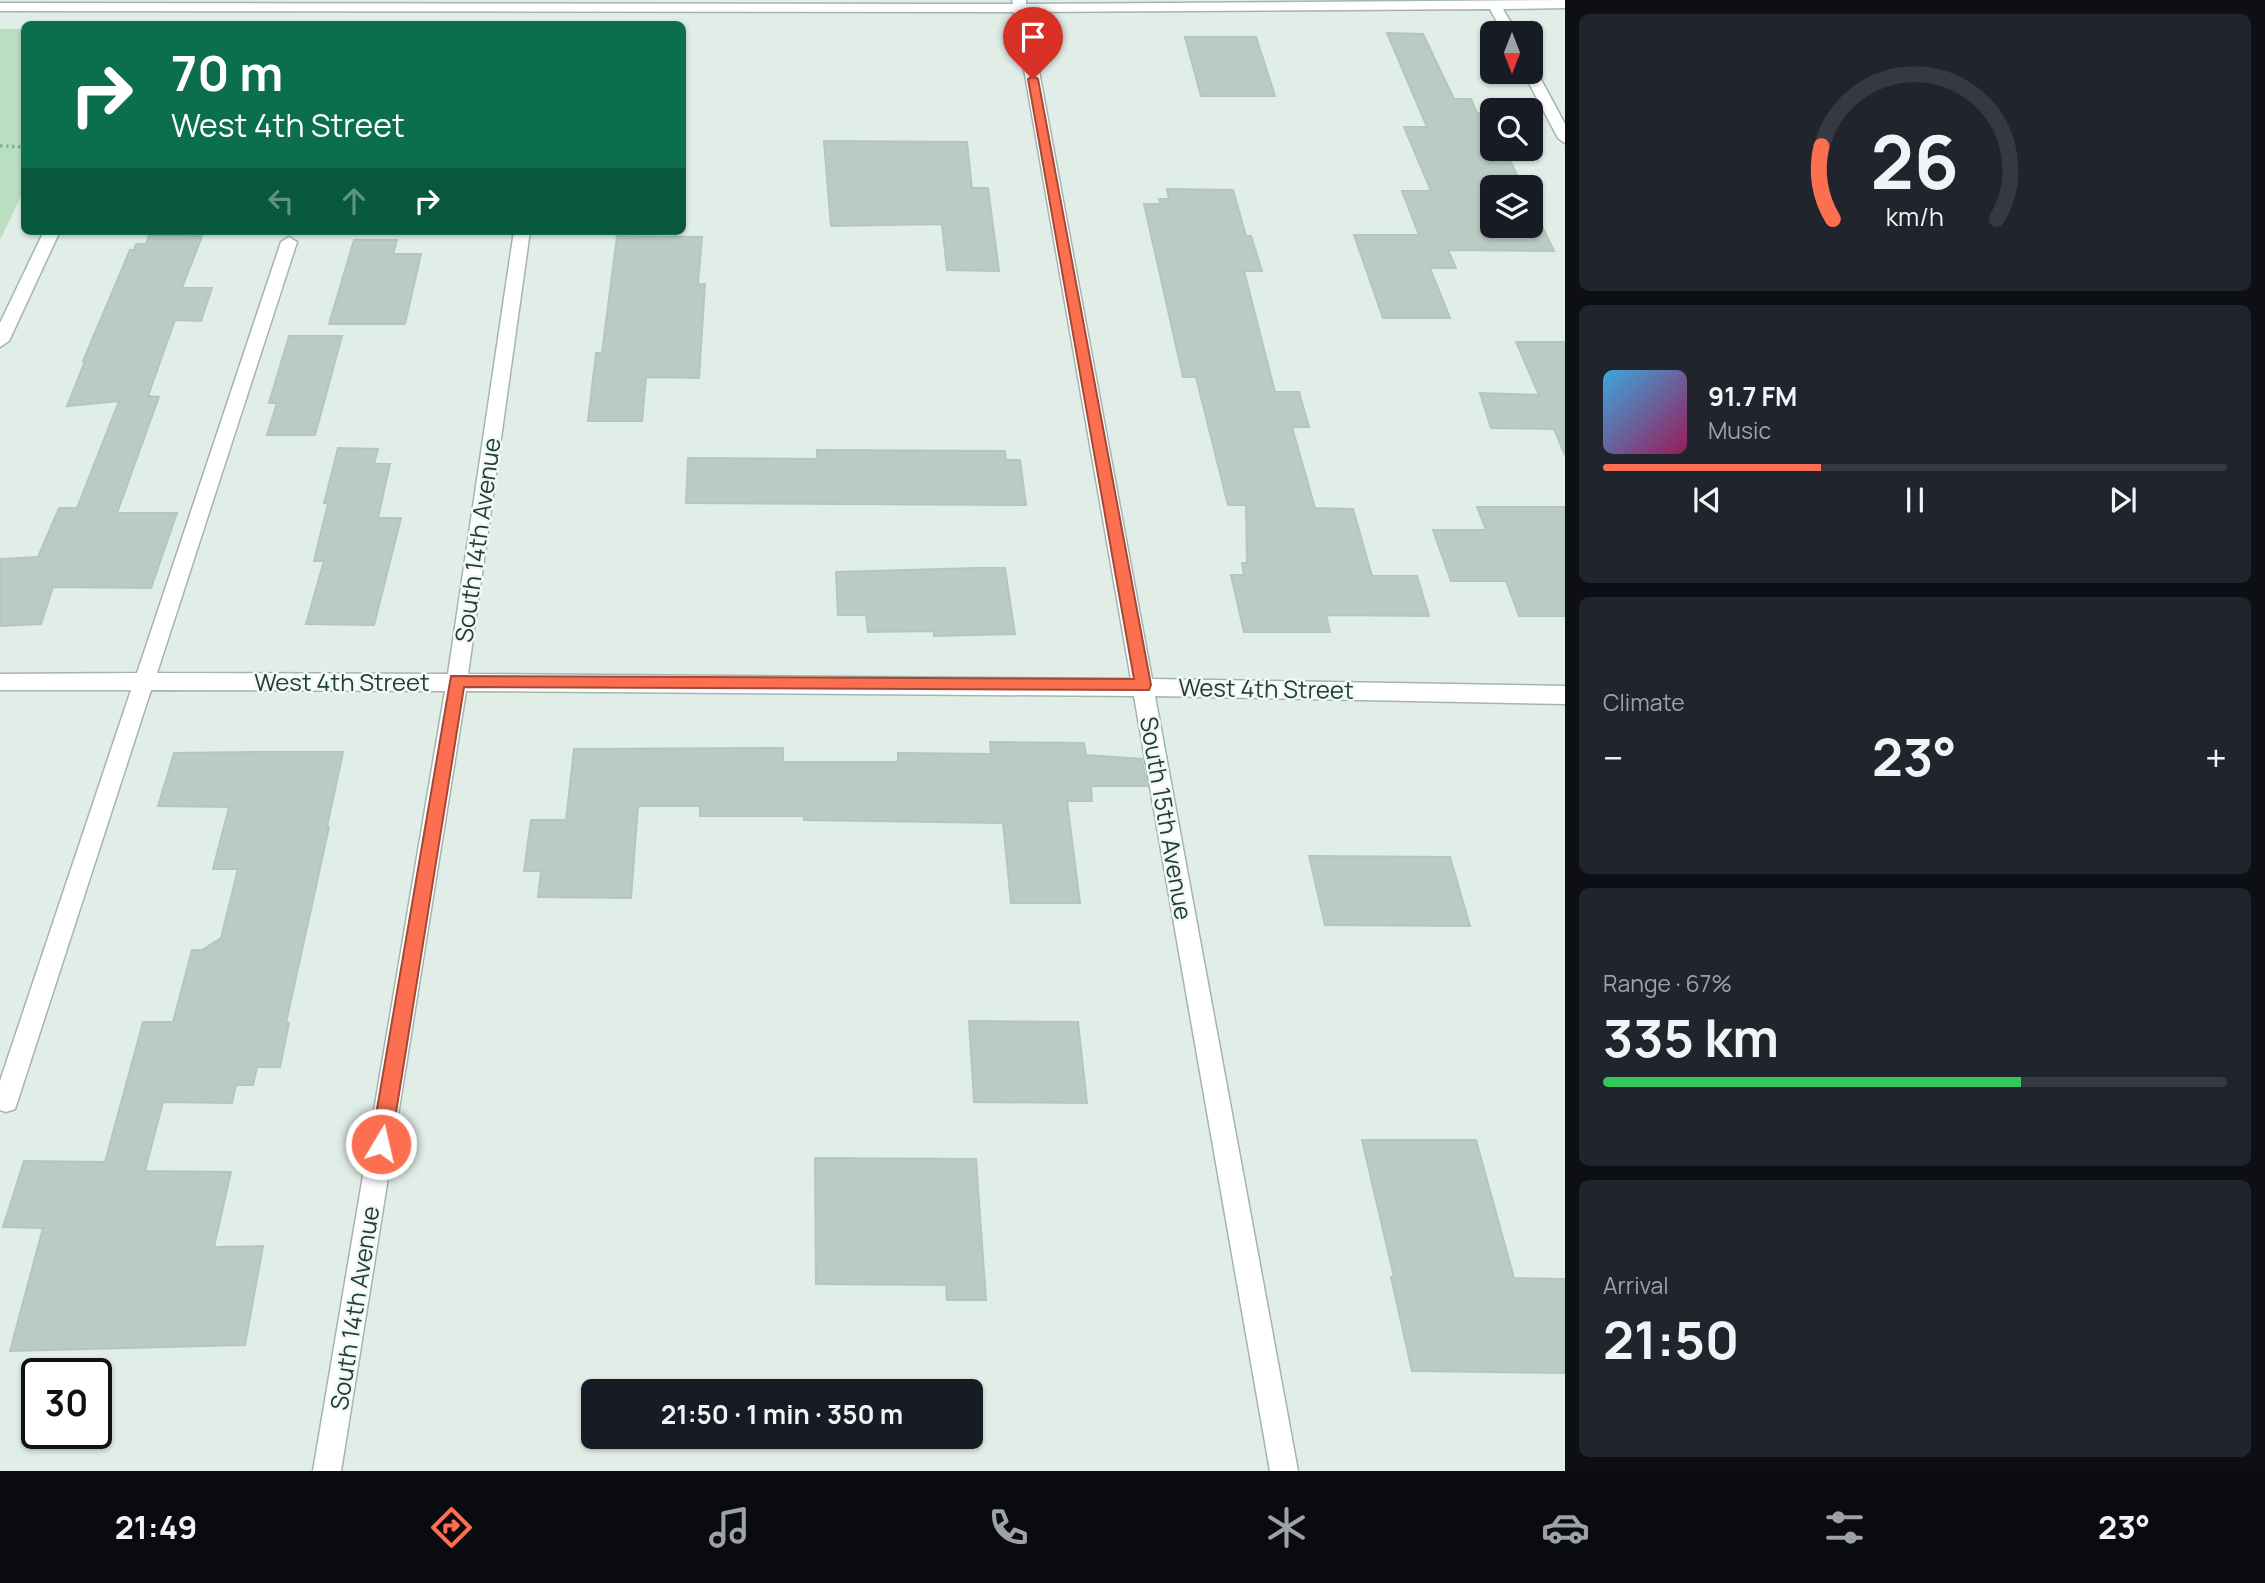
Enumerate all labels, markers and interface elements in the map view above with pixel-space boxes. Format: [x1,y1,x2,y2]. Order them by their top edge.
pin [1003,7,1063,79]
icon: arrive [1014,18,1052,56]
north arrow [1480,21,1544,84]
map controls [1480,21,1543,238]
text: 70 m [171,39,283,106]
icon: right [56,49,147,140]
button: search [1480,98,1543,161]
text: West 4th Street [171,103,405,147]
text: 26 [1871,111,1959,211]
button: layers [1480,175,1543,238]
icon: left [262,182,300,220]
icon: ahead [335,182,373,220]
icon: right [408,182,446,220]
text: km/h [1886,199,1944,234]
text: 91.7 FM [1708,378,1797,414]
text: Music [1708,414,1771,446]
street label: South 14th Avenue [446,436,508,644]
icon: previous [1688,481,1726,519]
icon: pause [1896,481,1934,519]
icon: next [2104,481,2142,519]
street label: West 4th Street [254,665,430,698]
street label: West 4th Street [1178,670,1354,706]
text: Climate [1603,686,1685,718]
street label: South 15th Avenue [1133,714,1201,922]
text: 23° [1872,721,1957,792]
text: − [1603,731,1624,783]
text: + [2205,731,2227,783]
text: Range · 67% [1603,967,1732,999]
text: 335 km [1603,1002,1779,1073]
position arrow [344,1107,418,1181]
street label: South 14th Avenue [322,1204,386,1412]
text: Arrival [1603,1269,1669,1301]
text: 21:50 [1603,1304,1739,1375]
speed limit sign: 30 [21,1358,112,1449]
text: 21:50 · 1 min · 350 m [661,1396,903,1432]
icon: directions [427,1503,476,1552]
icon: music [705,1503,754,1552]
icon: phone [984,1503,1033,1552]
icon: climate [1262,1503,1311,1552]
icon: car [1541,1503,1590,1552]
icon: filters [1820,1503,1869,1552]
text: 21:49 [115,1505,197,1549]
text: 23° [2098,1505,2150,1549]

